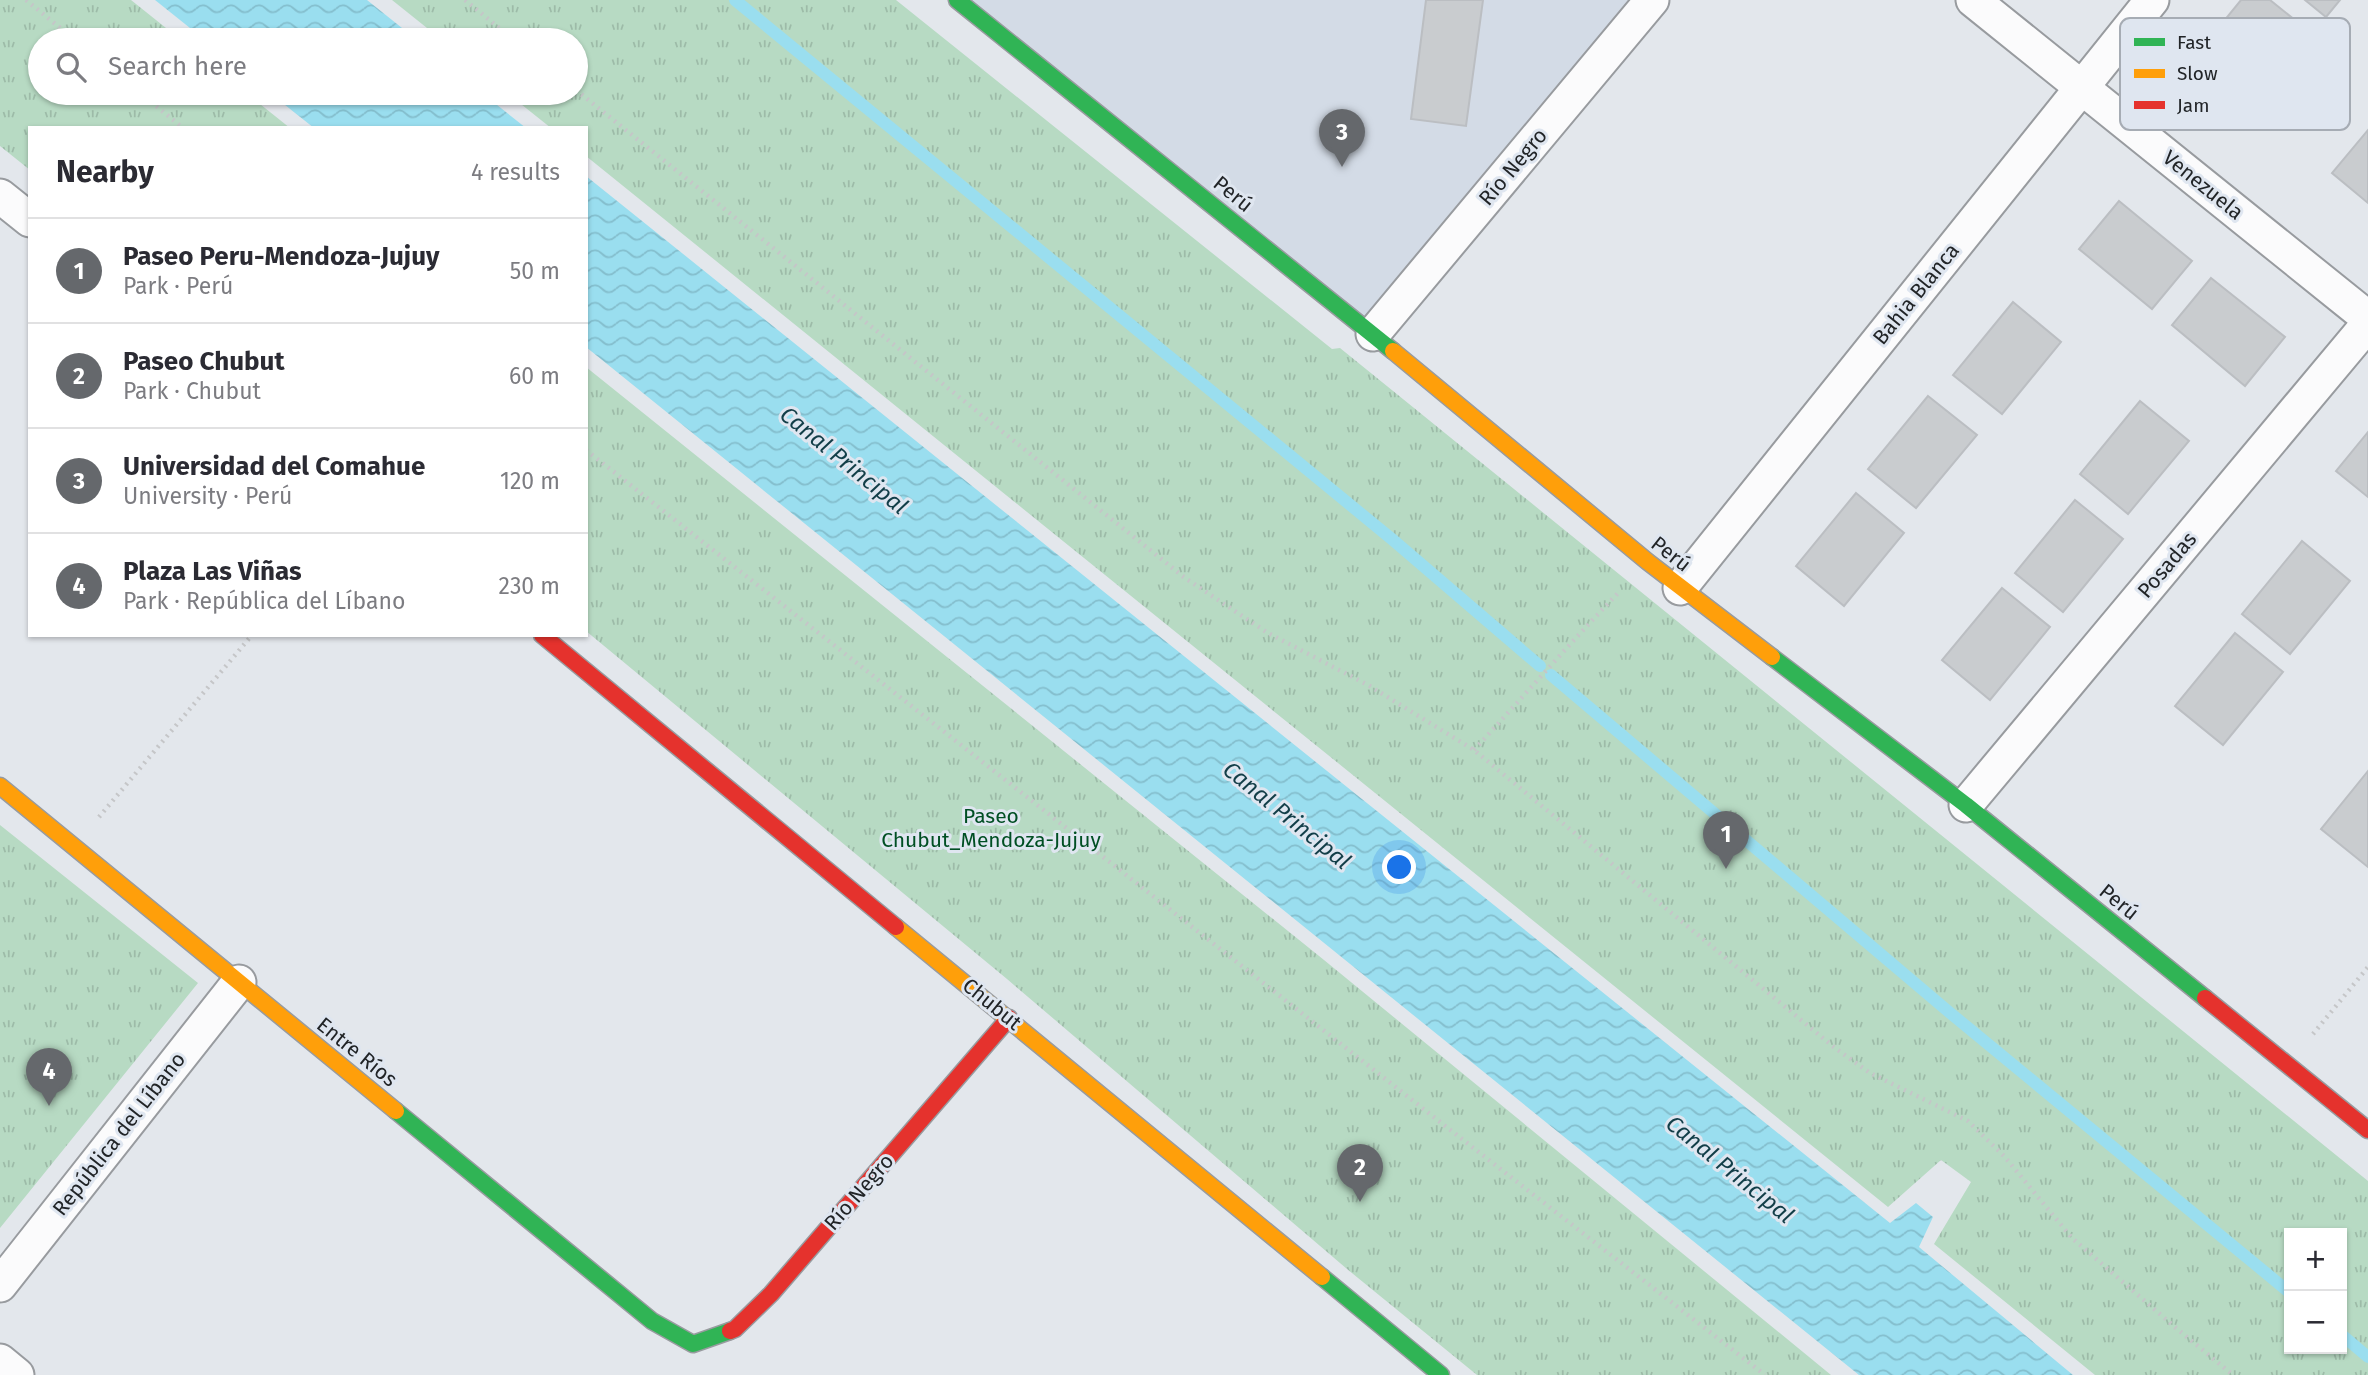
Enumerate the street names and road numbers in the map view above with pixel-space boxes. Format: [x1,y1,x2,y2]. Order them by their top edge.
street label: Río Negro [1473,123,1553,211]
street label: Venezuela [2157,145,2249,225]
street label: Perú [1208,170,1258,218]
street label: Bahia Blanca [1867,238,1965,350]
street label: Posadas [2132,526,2202,603]
street label: Perú [1646,530,1696,578]
street label: Perú [2094,878,2144,926]
street label: Chubut [957,972,1027,1036]
street label: Entre Ríos [311,1012,403,1092]
street label: República del Líbano [47,1047,191,1221]
street label: Río Negro [819,1148,899,1236]

